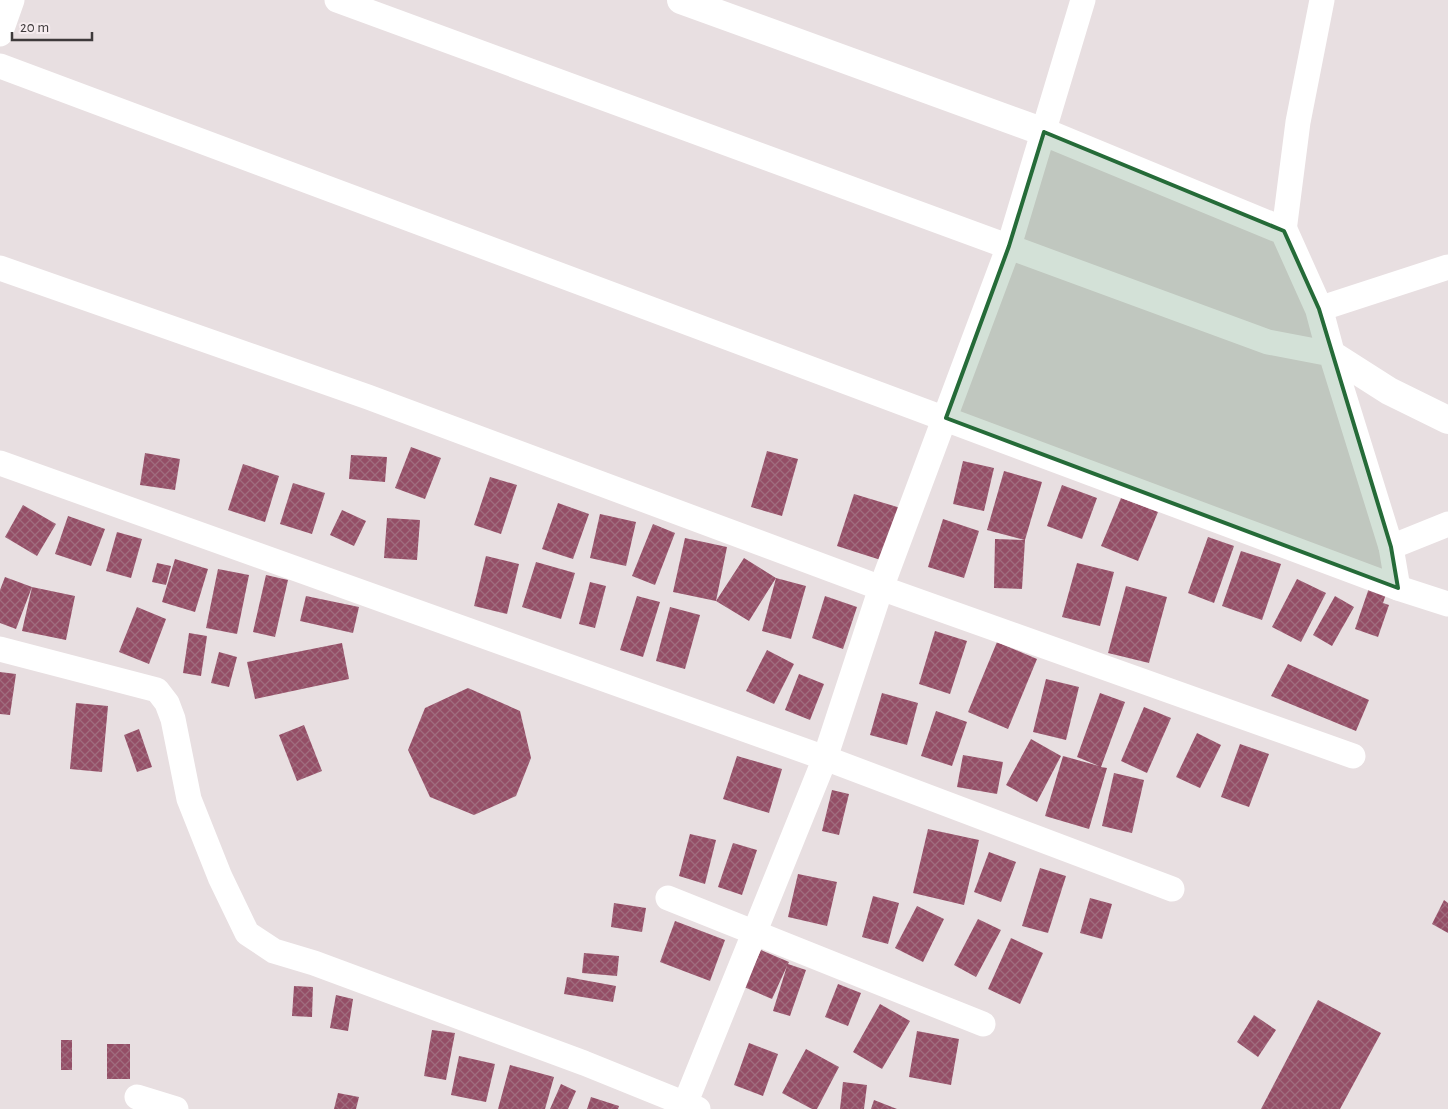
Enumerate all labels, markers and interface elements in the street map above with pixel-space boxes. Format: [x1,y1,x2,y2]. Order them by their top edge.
scale bar [12,10,92,42]
text: 20 m [20,20,49,35]

